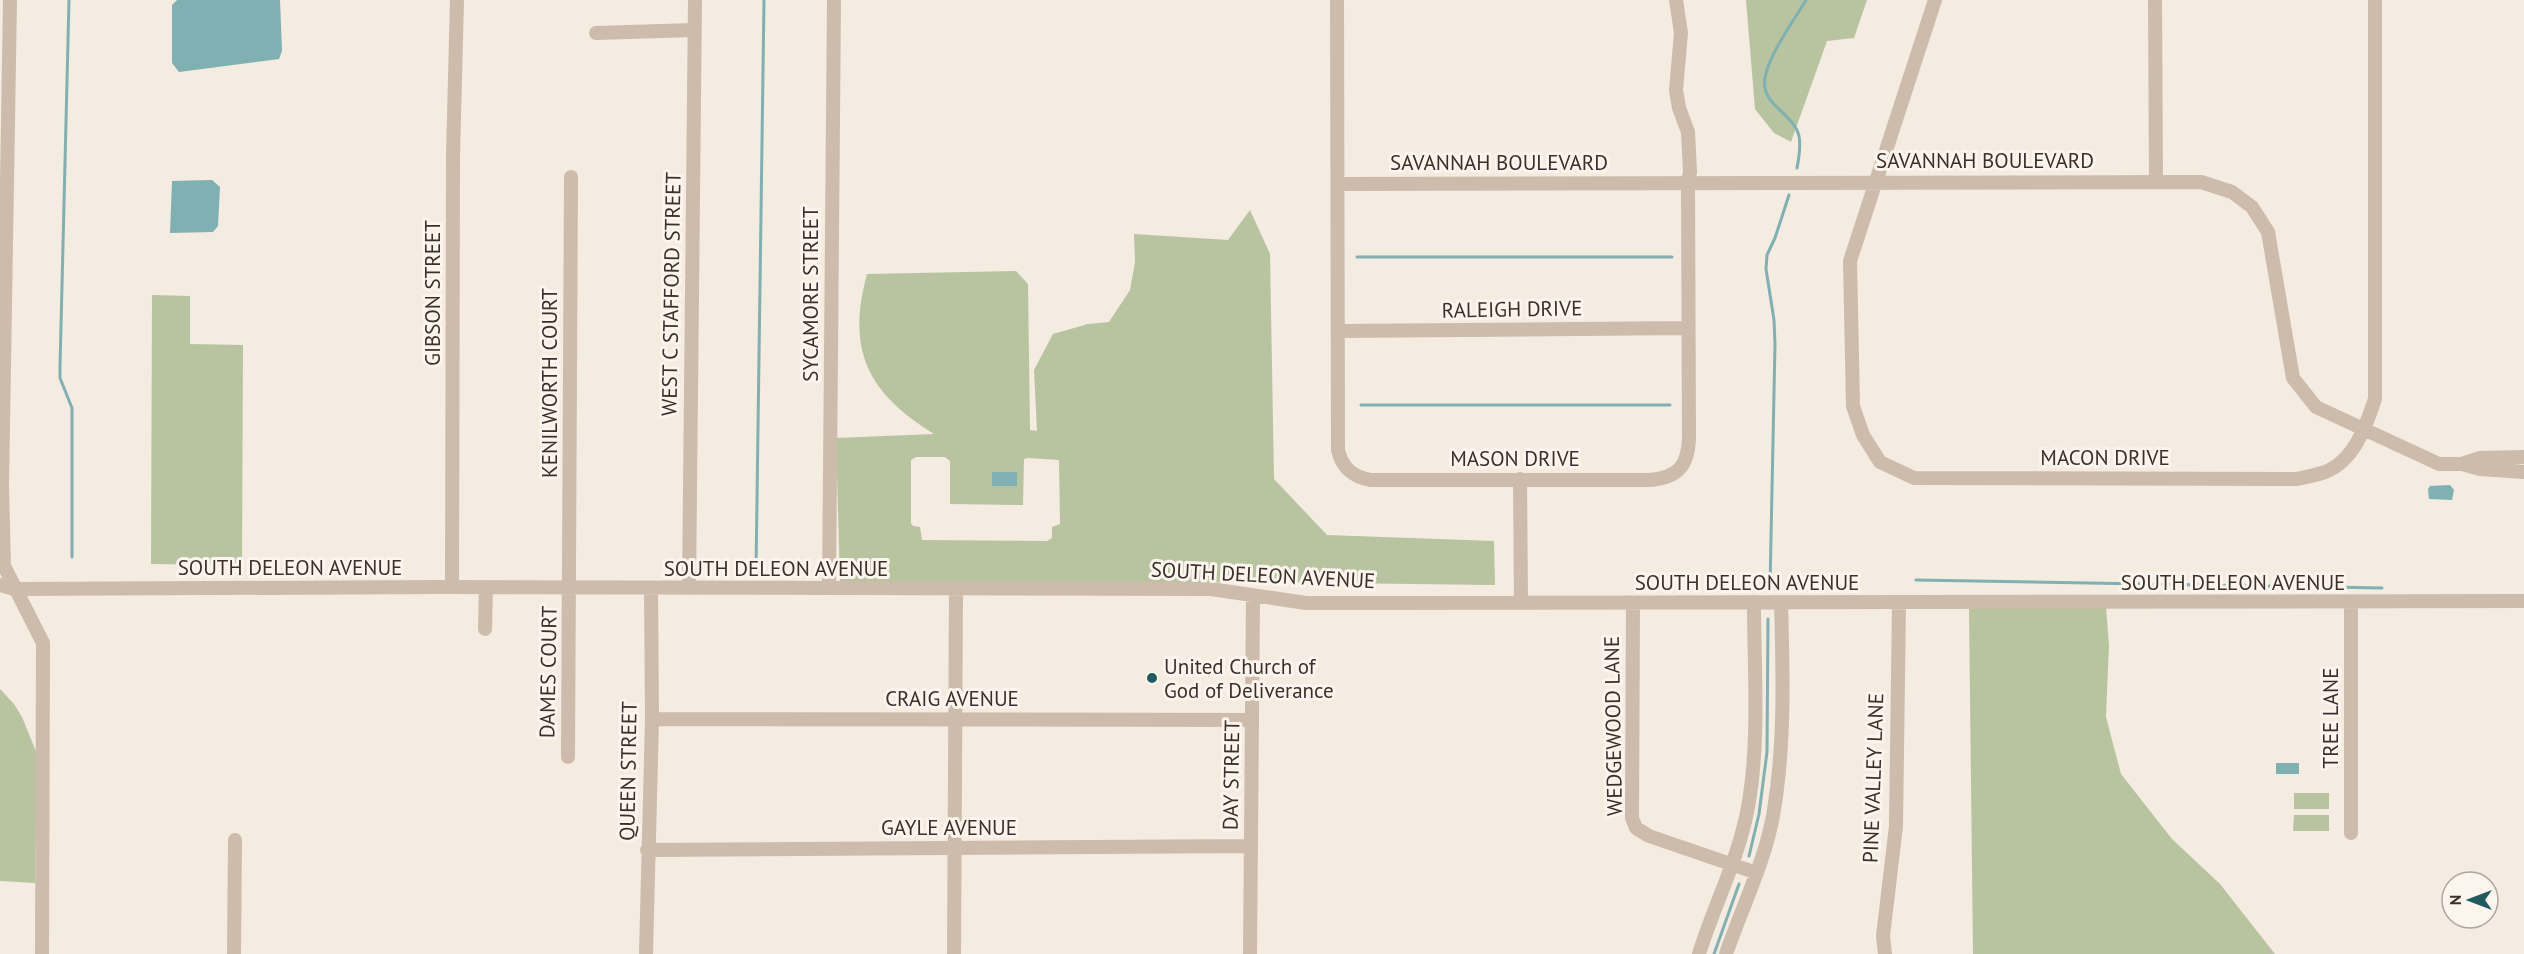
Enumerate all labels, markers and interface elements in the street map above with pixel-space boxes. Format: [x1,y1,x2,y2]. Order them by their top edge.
street label: SAVANNAH BOULEVARD [1876,147,2094,174]
street label: SAVANNAH BOULEVARD [1390,149,1608,176]
street label: WEST C STAFFORD STREET [655,171,687,416]
street label: SYCAMORE STREET [797,206,824,382]
street label: GIBSON STREET [419,220,446,366]
street label: KENILWORTH COURT [536,288,563,478]
street label: RALEIGH DRIVE [1441,294,1583,324]
street label: MACON DRIVE [2040,444,2170,471]
street label: MASON DRIVE [1450,445,1580,472]
street label: SOUTH DELEON AVENUE [178,554,402,581]
street label: SOUTH DELEON AVENUE [664,555,888,582]
street label: SOUTH DELEON AVENUE [1150,556,1376,594]
street label: SOUTH DELEON AVENUE [1635,569,1859,596]
street label: SOUTH DELEON AVENUE [2121,569,2345,596]
street label: DAMES COURT [533,605,563,738]
street label: WEDGEWOOD LANE [1598,636,1628,816]
place label: United Church of God of Deliverance [1164,653,1334,704]
street label: TREE LANE [2317,668,2344,768]
marker: United Church of God of Deliverance [1145,671,1159,685]
street label: CRAIG AVENUE [885,685,1019,712]
street label: PINE VALLEY LANE [1857,693,1889,863]
street label: QUEEN STREET [613,701,643,841]
street label: DAY STREET [1217,719,1245,830]
street label: GAYLE AVENUE [881,814,1017,841]
north arrow [2440,870,2500,930]
text: N [2445,895,2465,905]

